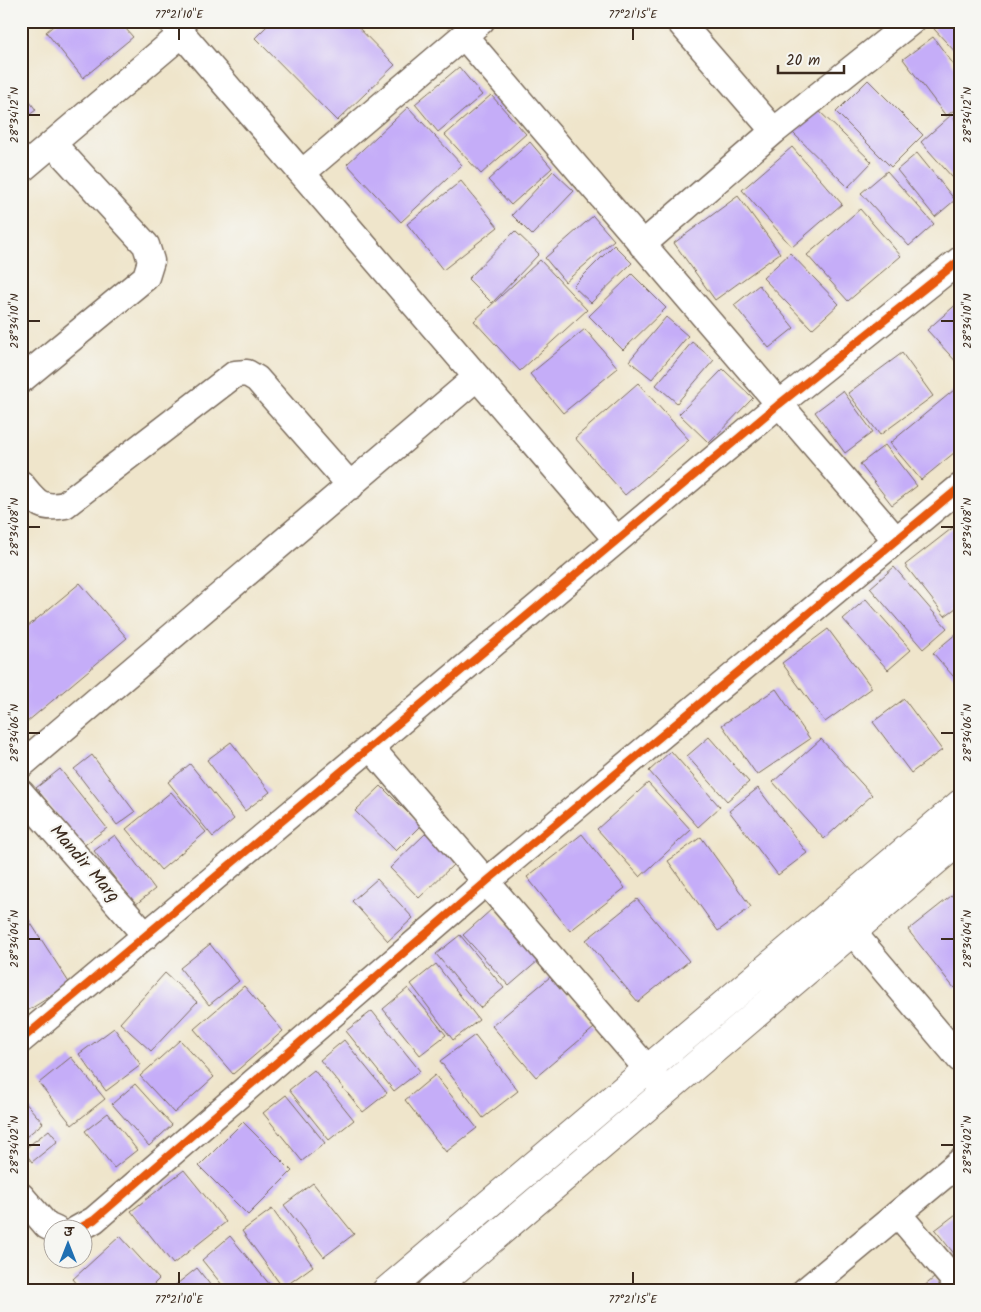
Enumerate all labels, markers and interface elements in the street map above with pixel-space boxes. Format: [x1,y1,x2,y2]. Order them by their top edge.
text: 77°21'10"E [155,5,204,24]
text: 77°21'15"E [609,5,658,24]
scale bar [778,42,845,74]
text: 20 m [786,49,820,73]
text: 28°34'12"N [5,87,24,143]
text: 28°34'12"N [958,87,977,143]
text: 28°34'10"N [5,293,24,349]
text: 28°34'10"N [958,293,977,349]
text: 28°34'08"N [5,498,24,556]
text: 28°34'08"N [958,498,977,556]
text: 28°34'06"N [5,704,24,762]
text: 28°34'06"N [958,704,977,762]
street label: Mandir Marg [42,818,126,910]
text: 28°34'04"N [5,910,24,968]
text: 28°34'04"N [958,910,977,968]
text: 28°34'02"N [5,1116,24,1174]
text: 28°34'02"N [958,1116,977,1174]
north arrow [42,1220,92,1270]
text: उ [64,1221,76,1243]
text: 77°21'10"E [155,1290,204,1309]
text: 77°21'15"E [609,1290,658,1309]

